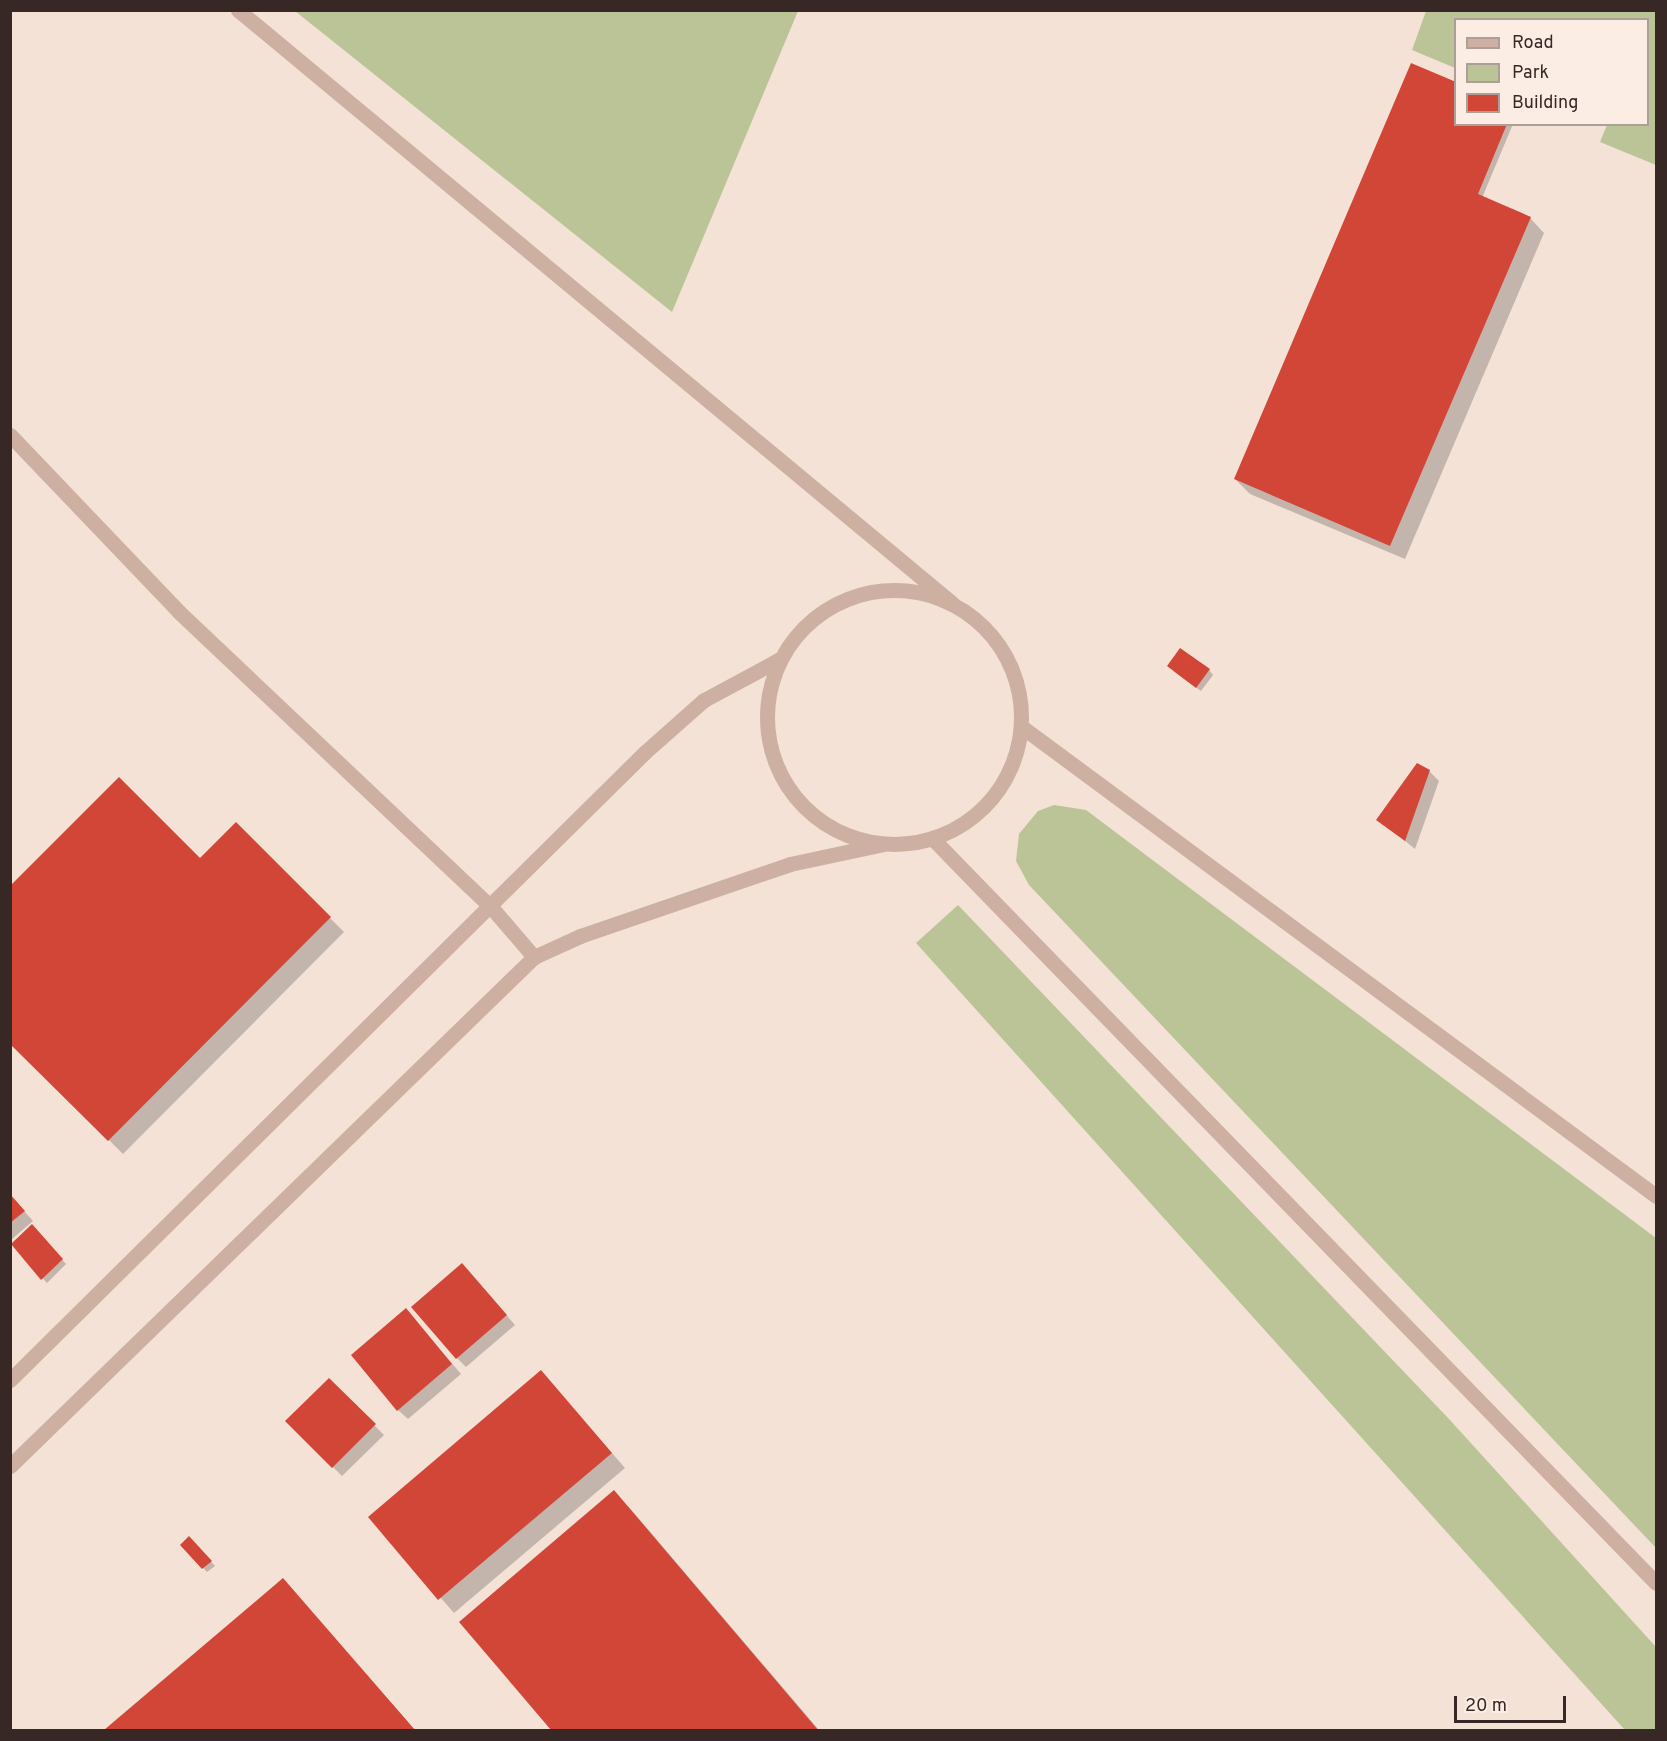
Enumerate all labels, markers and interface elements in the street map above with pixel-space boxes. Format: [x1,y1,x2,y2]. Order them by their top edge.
legend [1454,18,1649,126]
text: Road [1512,32,1554,55]
text: Park [1512,62,1549,85]
text: Building [1512,92,1578,115]
scale bar [1457,1684,1570,1722]
text: 20 m [1465,1695,1507,1718]

